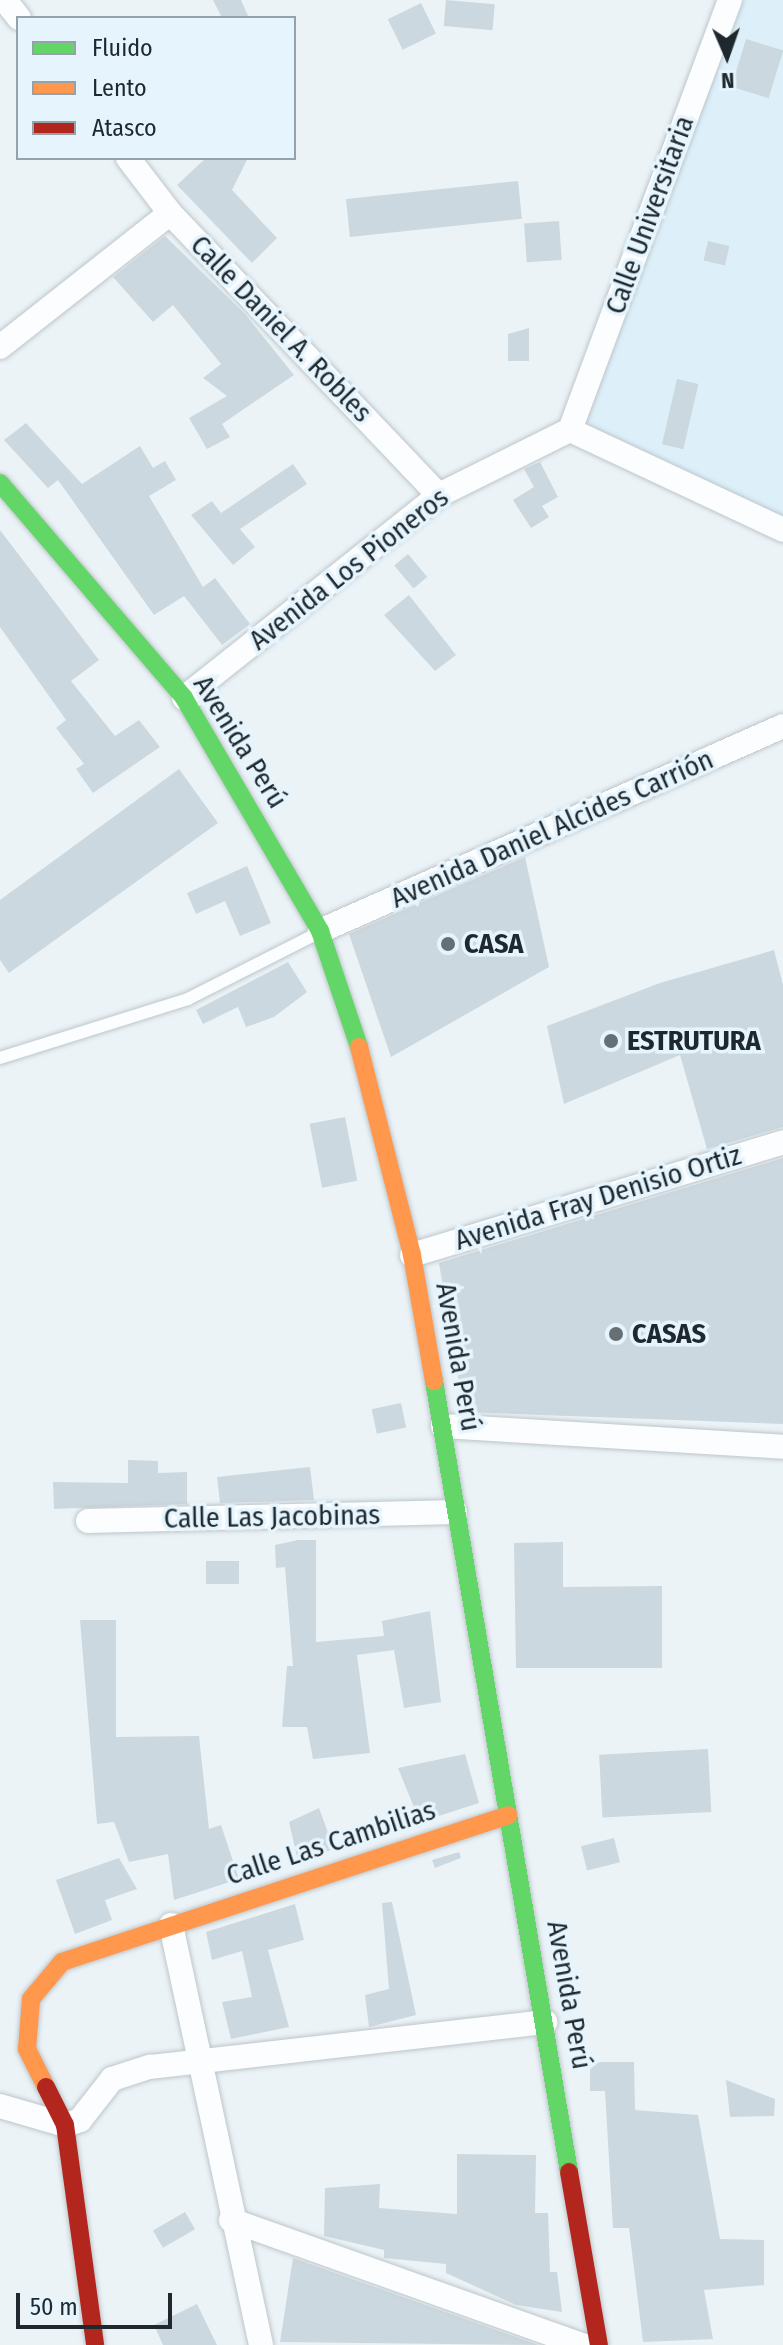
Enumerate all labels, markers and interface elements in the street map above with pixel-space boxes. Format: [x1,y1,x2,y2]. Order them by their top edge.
legend [16,16,296,160]
north arrow [687,16,767,96]
text: Fluido [92,34,153,62]
text: N [721,67,735,94]
text: Lento [92,74,147,102]
street label: Calle Universitaria [599,111,701,319]
text: Atasco [92,114,157,142]
street label: Calle Daniel A. Robles [183,229,379,429]
street label: Avenida Los Pioneros [243,481,455,657]
street label: Avenida Perú [186,669,294,815]
street label: Avenida Daniel Alcides Carrión [386,743,718,915]
place label: CASA [464,927,523,961]
marker: CASA [439,935,457,953]
place label: ESTRUTURA [627,1024,761,1058]
marker: ESTRUTURA [602,1032,620,1050]
street label: Avenida Fray Denisio Ortiz [451,1138,745,1258]
street label: Avenida Perú [428,1280,488,1434]
place label: CASAS [632,1317,706,1351]
marker: CASAS [607,1325,625,1343]
street label: Calle Las Jacobinas [164,1498,380,1536]
street label: Calle Las Cambilias [222,1793,440,1893]
street label: Avenida Perú [539,1918,599,2072]
scale bar [20,2277,176,2327]
text: 50 m [30,2293,78,2321]

